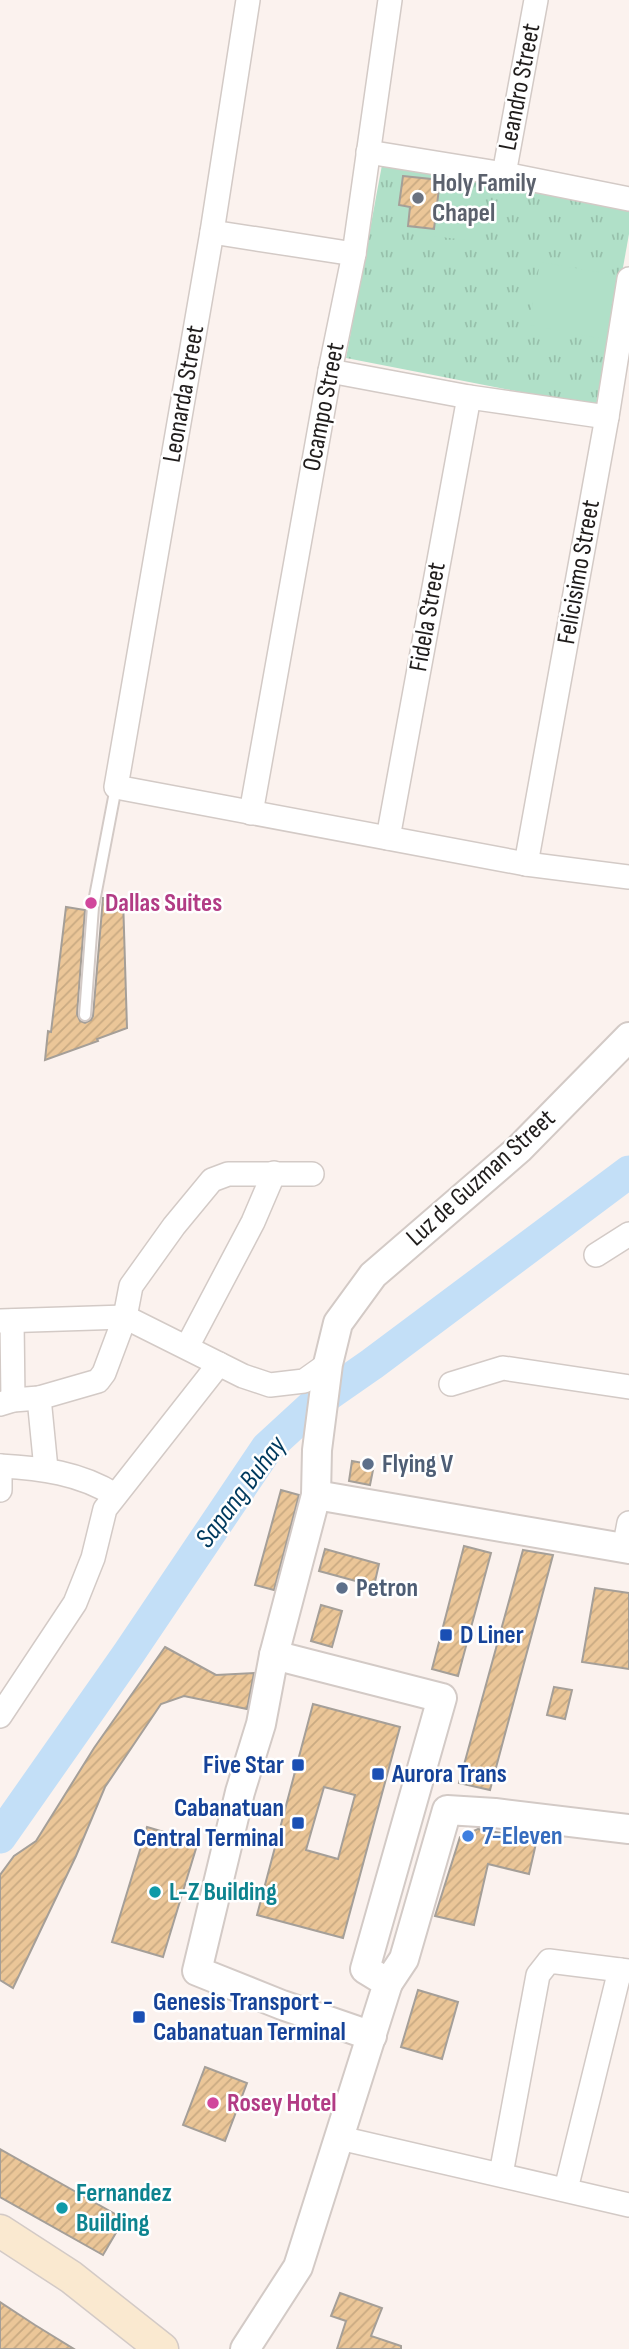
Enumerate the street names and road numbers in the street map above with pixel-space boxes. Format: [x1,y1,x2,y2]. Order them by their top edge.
street label: Leandro Street [493,21,547,153]
street label: Leonarda Street [157,323,211,465]
street label: Ocampo Street [296,340,352,474]
street label: Felicisimo Street [551,497,607,647]
street label: Fidela Street [403,560,453,674]
street label: Luz de Guzman Street [400,1103,562,1253]

